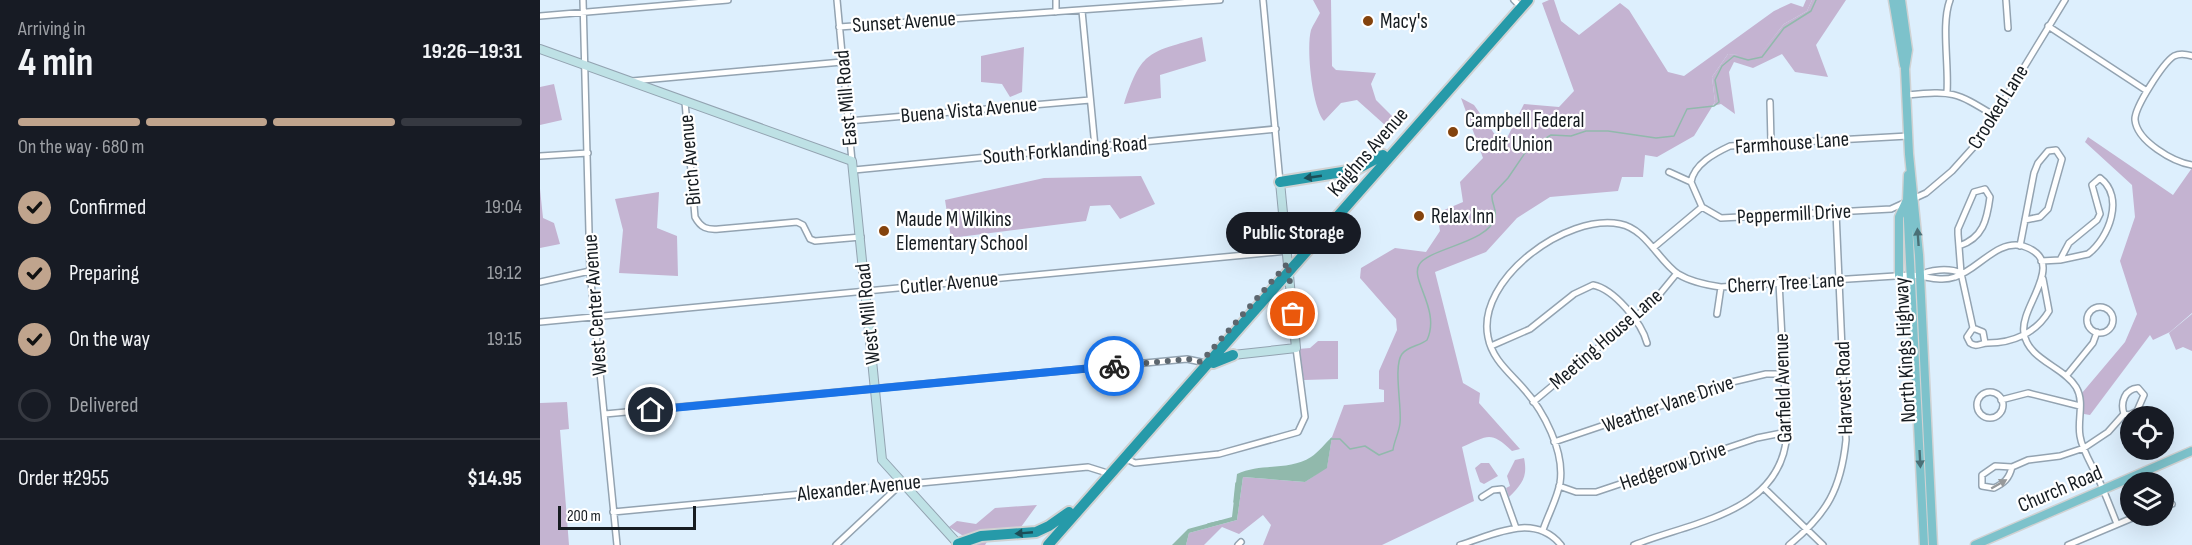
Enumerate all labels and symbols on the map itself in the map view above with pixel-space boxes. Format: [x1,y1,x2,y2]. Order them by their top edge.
street label: Sunset Avenue [851,6,957,38]
place label: Macy's [1380,9,1428,34]
marker: Macy's [1361,14,1375,28]
street label: East Mill Road [829,49,863,147]
street label: Crooked Lane [1962,60,2034,154]
street label: Buena Vista Avenue [900,92,1038,128]
street label: Kaighns Avenue [1322,102,1414,202]
place label: Campbell Federal Credit Union [1465,108,1584,157]
street label: Birch Avenue [674,114,706,206]
marker: Campbell Federal Credit Union [1446,125,1460,139]
street label: Farmhouse Lane [1734,127,1850,159]
street label: South Forklanding Road [982,130,1148,170]
one-way arrow [1303,173,1322,182]
street label: Peppermill Drive [1736,199,1852,229]
place label: Relax Inn [1431,204,1494,229]
place label: Maude M Wilkins Elementary School [896,207,1028,256]
marker: Relax Inn [1412,209,1426,223]
callout: Public Storage [1226,212,1360,254]
marker: Maude M Wilkins Elementary School [877,224,891,238]
one-way arrow [1913,227,1923,246]
street label: West Center Avenue [578,233,612,377]
street label: West Mill Road [850,262,886,366]
street label: Cutler Avenue [899,266,999,300]
street label: Cherry Tree Lane [1727,267,1845,299]
street label: North Kings Highway [1889,277,1921,423]
street label: Meeting House Lane [1545,283,1667,395]
pin [1267,288,1318,339]
street label: Garfield Avenue [1769,333,1797,443]
courier [1084,336,1144,396]
street label: Harvest Road [1830,341,1858,435]
street label: Weather Vane Drive [1599,370,1737,438]
pin [625,384,676,435]
street label: Hedgerow Drive [1617,436,1729,496]
one-way arrow [1916,450,1925,469]
street label: Church Road [2014,460,2106,518]
street label: Alexander Avenue [795,469,922,507]
one-way arrow [1991,479,2008,489]
scale bar [558,503,696,530]
one-way arrow [1014,528,1033,538]

